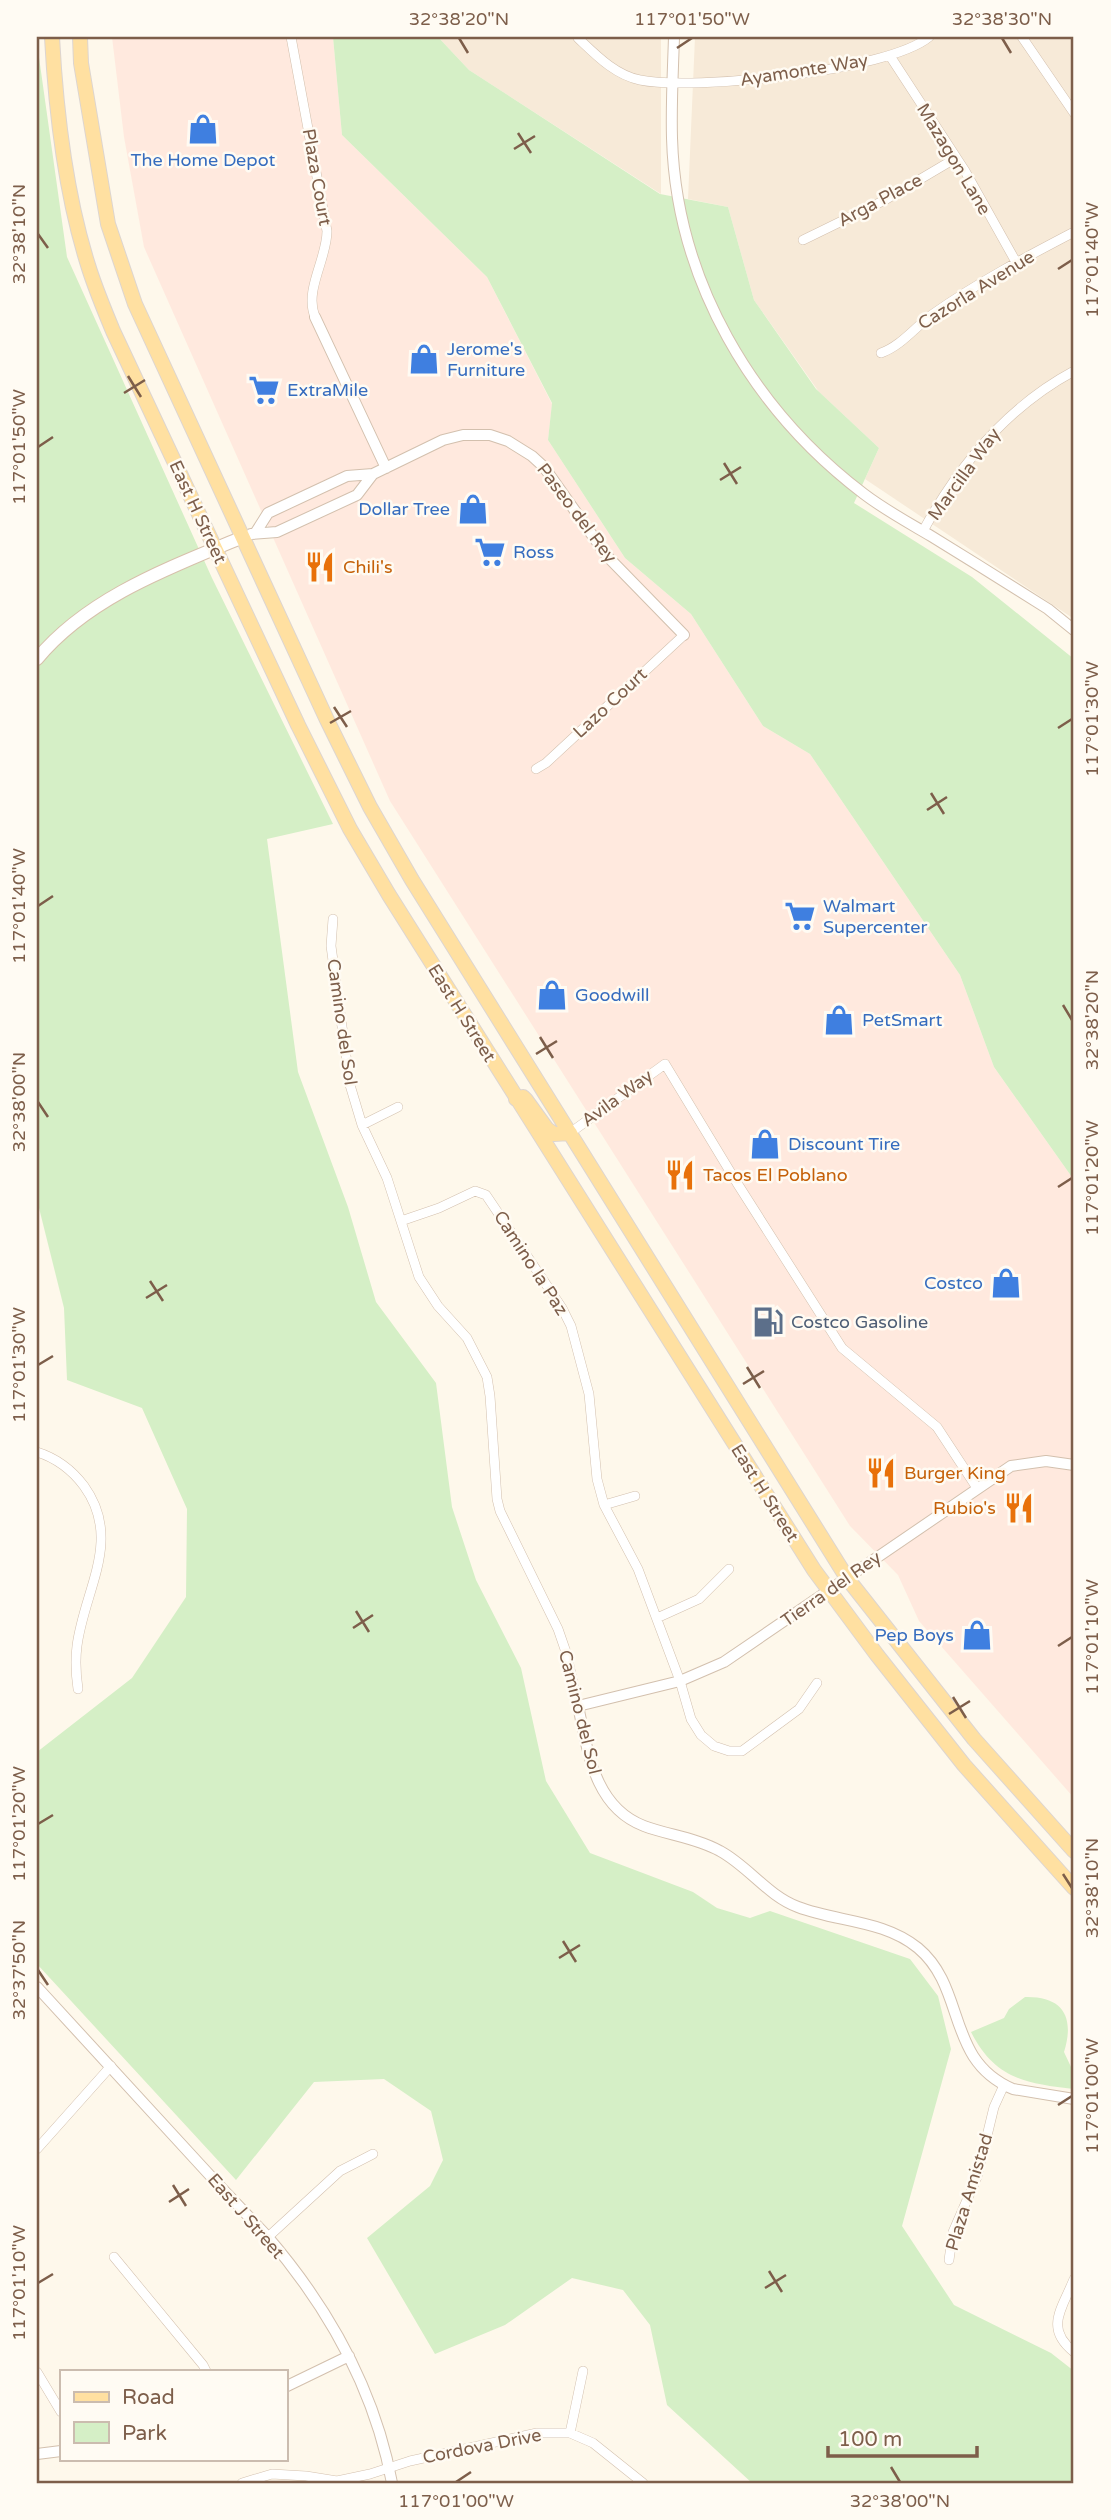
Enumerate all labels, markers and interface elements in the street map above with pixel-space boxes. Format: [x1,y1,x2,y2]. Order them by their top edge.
text: 32°38'20"N [409,8,509,30]
text: 117°01'50"W [634,8,750,30]
text: 32°38'30"N [952,8,1052,30]
street label: Ayamonte Way [738,49,870,91]
street label: Mazagon Lane [912,99,996,219]
shop icon: The Home Depot [186,112,220,146]
street label: Plaza Court [298,127,336,227]
place label: The Home Depot [131,149,276,171]
street label: Arga Place [834,169,926,231]
text: 32°38'10"N [8,184,30,284]
text: 117°01'40"W [1081,202,1103,318]
street label: Cazorla Avenue [914,245,1038,335]
place label: Jerome's Furniture [447,338,525,381]
shop icon: Jerome's Furniture [407,342,441,376]
supermarket icon: ExtraMile [247,373,281,407]
place label: ExtraMile [287,379,368,401]
text: 117°01'50"W [8,389,30,505]
street label: Marcilla Way [923,423,1005,525]
street label: East H Street [165,457,232,567]
street label: Paseo del Rey [532,459,622,568]
shop icon: Dollar Tree [456,492,490,526]
place label: Dollar Tree [358,498,450,520]
supermarket icon: Ross [473,535,507,569]
place label: Ross [513,541,554,563]
restaurant icon: Chili's [303,550,337,584]
place label: Chili's [343,556,393,578]
text: 117°01'30"W [1081,661,1103,777]
street label: Lazo Court [568,663,652,743]
text: 117°01'40"W [8,848,30,964]
place label: Walmart Supercenter [823,895,927,938]
supermarket icon: Walmart Supercenter [783,899,817,933]
street label: Camino del Sol [322,957,362,1087]
street label: East H Street [423,960,501,1066]
text: 32°38'20"N [1081,970,1103,1070]
shop icon: Goodwill [535,978,569,1012]
place label: Goodwill [575,984,650,1006]
shop icon: PetSmart [822,1003,856,1037]
place label: PetSmart [862,1009,942,1031]
text: 32°38'00"N [8,1052,30,1152]
street label: Avila Way [577,1064,657,1131]
text: 117°01'20"W [1081,1120,1103,1236]
shop icon: Discount Tire [748,1127,782,1161]
place label: Discount Tire [788,1133,900,1155]
restaurant icon: Tacos El Poblano [663,1158,697,1192]
place label: Tacos El Poblano [703,1164,848,1186]
street label: Camino la Paz [489,1207,573,1319]
shop icon: Costco [989,1266,1023,1300]
place label: Costco [924,1272,983,1294]
fuel station icon: Costco Gasoline [751,1305,785,1339]
text: 117°01'30"W [8,1307,30,1423]
place label: Costco Gasoline [791,1311,928,1333]
street label: East H Street [726,1440,804,1546]
restaurant icon: Burger King [864,1456,898,1490]
place label: Burger King [904,1462,1006,1484]
restaurant icon: Rubio's [1002,1491,1036,1525]
place label: Rubio's [933,1497,996,1519]
street label: Tierra del Rey [777,1546,886,1632]
text: 117°01'10"W [1081,1579,1103,1695]
shop icon: Pep Boys [960,1618,994,1652]
place label: Pep Boys [874,1624,954,1646]
street label: Camino del Sol [554,1648,606,1776]
text: 117°01'20"W [8,1766,30,1882]
text: 32°38'10"N [1081,1838,1103,1938]
text: 32°37'50"N [8,1920,30,2020]
text: 117°01'00"W [1081,2038,1103,2154]
street label: Plaza Amistad [941,2131,997,2253]
street label: East J Street [203,2169,289,2263]
text: 117°01'10"W [8,2225,30,2341]
legend [60,2370,287,2460]
text: Road [122,2385,175,2410]
scale bar [828,2415,976,2459]
text: Park [122,2421,167,2446]
street label: Cordova Drive [421,2424,543,2468]
text: 100 m [838,2427,902,2452]
text: 117°01'00"W [398,2490,514,2512]
text: 32°38'00"N [850,2490,950,2512]

